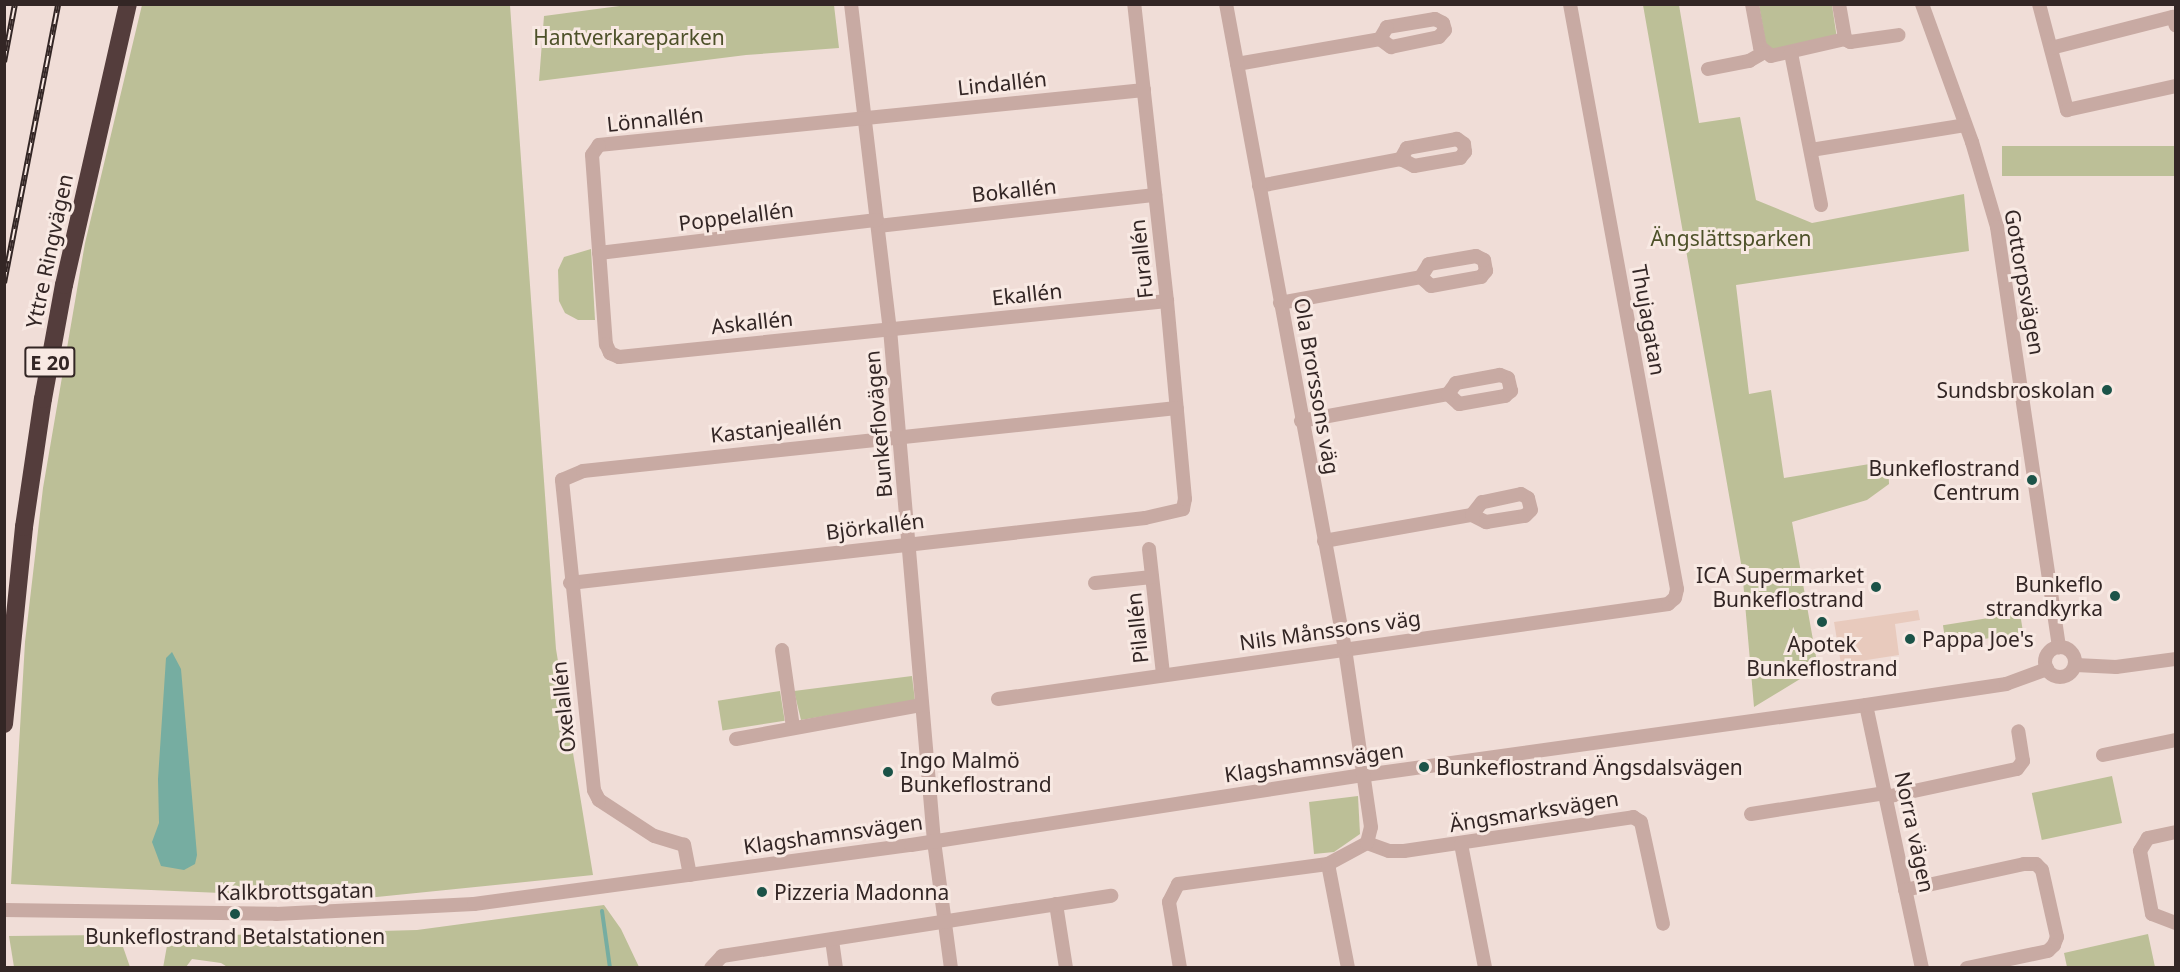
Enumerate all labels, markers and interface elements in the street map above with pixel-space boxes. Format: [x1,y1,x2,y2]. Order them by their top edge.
park label: Hantverkareparken [533,24,725,50]
street label: Lindallén [956,66,1048,100]
street label: Lönnallén [605,101,705,137]
street label: Yttre Ringvägen [20,172,78,330]
street label: Bokallén [970,173,1058,207]
street label: Poppelallén [677,196,795,236]
street label: Gottorpsvägen [2000,207,2050,357]
street label: Furallén [1124,218,1158,300]
park label: Ängslättsparken [1650,225,1812,251]
street label: Thujagatan [1627,263,1671,377]
street label: Ekallén [991,278,1063,310]
street label: Ola Brorssons väg [1289,296,1345,476]
street label: Askallén [710,305,794,339]
road number: E 20 [23,345,77,379]
street label: Bunkeflovägen [859,349,897,499]
place label: Sundsbroskolan [1937,377,2095,403]
marker: Sundsbroskolan [2100,383,2114,397]
street label: Kastanjeallén [709,409,843,447]
place label: Bunkeflostrand Centrum [1868,455,2020,505]
marker: Bunkeflostrand Centrum [2025,473,2039,487]
street label: Björkallén [824,507,926,545]
place label: ICA Supermarket Bunkeflostrand [1696,562,1864,612]
place label: Bunkeflo strandkyrka [1986,571,2103,621]
marker: ICA Supermarket Bunkeflostrand [1869,580,1883,594]
marker: Bunkeflo strandkyrka [2108,589,2122,603]
street label: Pilallén [1121,591,1153,665]
street label: Nils Månssons väg [1238,605,1422,655]
marker: Apotek Bunkeflostrand [1815,615,1829,629]
place label: Pappa Joe's [1922,626,2034,652]
place label: Apotek Bunkeflostrand [1746,631,1898,681]
marker: Pappa Joe's [1903,632,1917,646]
street label: Oxelallén [546,660,580,754]
street label: Klagshamnsvägen [1223,737,1405,787]
place label: Ingo Malmö Bunkeflostrand [900,747,1052,797]
place label: Bunkeflostrand Ängsdalsvägen [1436,754,1743,780]
marker: Bunkeflostrand Ängsdalsvägen [1417,760,1431,774]
marker: Ingo Malmö Bunkeflostrand [881,765,895,779]
street label: Norra vägen [1890,769,1940,895]
street label: Ängsmarksvägen [1448,785,1620,837]
street label: Klagshamnsvägen [742,809,924,859]
street label: Kalkbrottsgatan [216,877,374,905]
place label: Pizzeria Madonna [774,879,949,905]
marker: Pizzeria Madonna [755,885,769,899]
marker: Bunkeflostrand Betalstationen [228,907,242,921]
place label: Bunkeflostrand Betalstationen [85,923,385,949]

